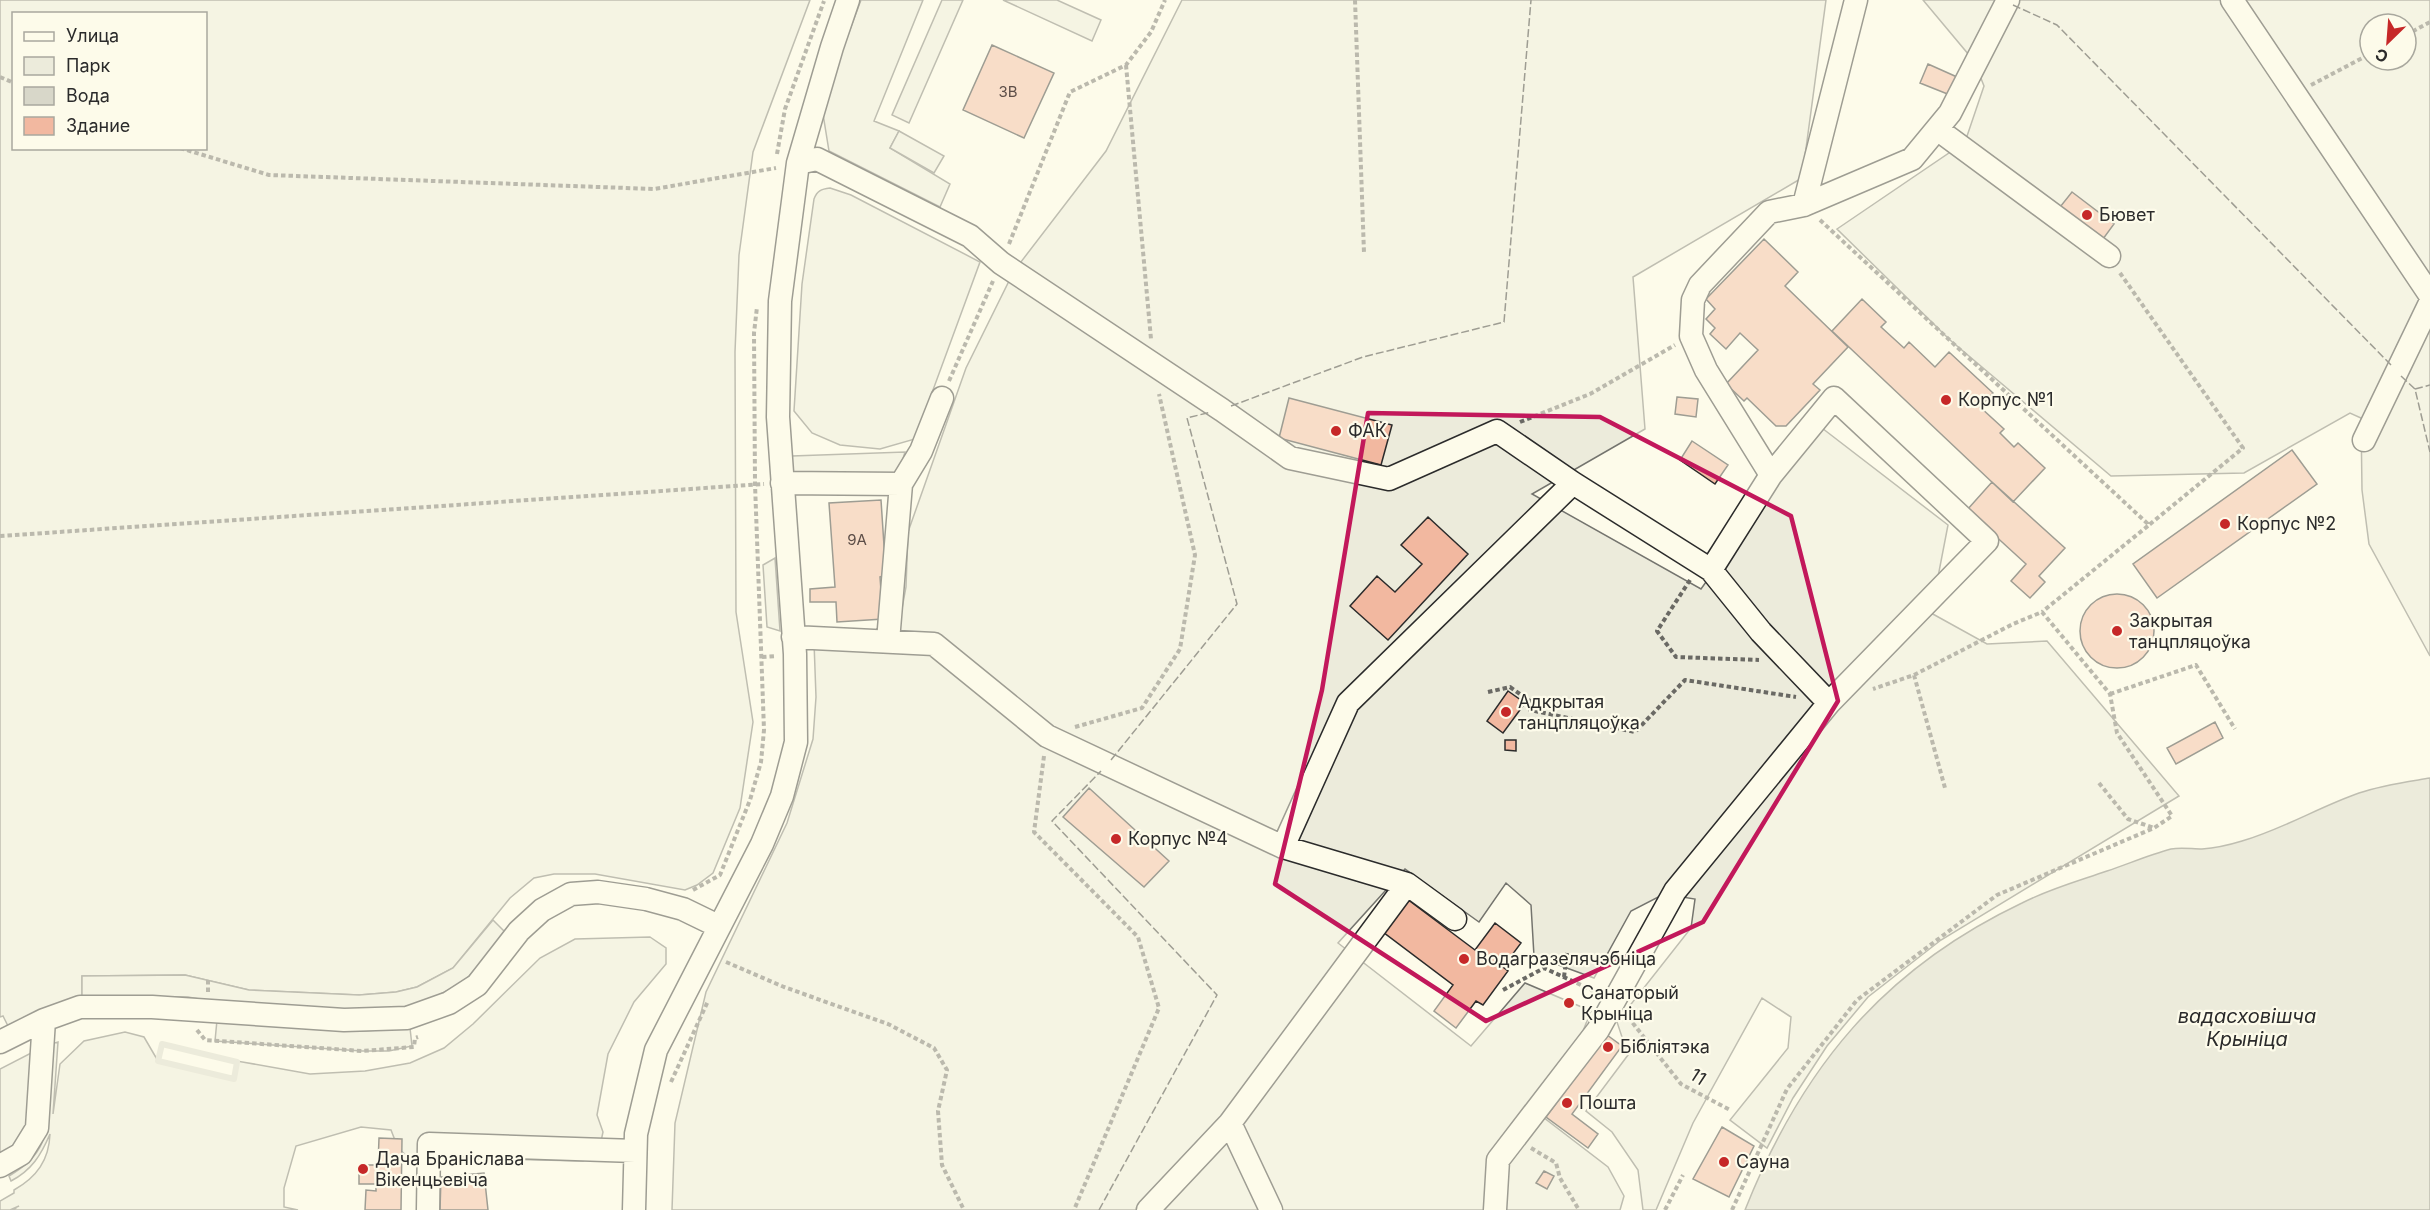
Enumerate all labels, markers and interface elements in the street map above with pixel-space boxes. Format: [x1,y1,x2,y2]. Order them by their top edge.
legend [12,12,207,150]
north arrow [2358,12,2418,72]
text: Улица [66,25,119,46]
text: С [2372,44,2391,67]
text: Парк [66,55,111,76]
house number: 3В [998,82,1018,101]
text: Вода [66,85,110,106]
text: Здание [66,115,130,136]
place label: Бювет [2099,204,2155,225]
marker: Бювет [2080,208,2094,222]
place label: Корпус №1 [1958,389,2054,410]
marker: Корпус №1 [1939,393,1953,407]
place label: ФАК [1348,420,1387,441]
marker: ФАК [1329,424,1343,438]
place label: Корпус №2 [2237,513,2336,534]
marker: Корпус №2 [2218,517,2232,531]
house number: 9А [847,530,867,549]
place label: Закрытая танцпляцоўка [2129,610,2251,652]
marker: Закрытая танцпляцоўка [2110,624,2124,638]
place label: Адкрытая танцпляцоўка [1518,691,1640,733]
marker: Адкрытая танцпляцоўка [1499,705,1513,719]
place label: Корпус №4 [1128,828,1228,849]
marker: Корпус №4 [1109,832,1123,846]
place label: Водагразелячэбніца [1476,948,1656,969]
marker: Водагразелячэбніца [1457,952,1471,966]
place label: Санаторый Крыніца [1581,982,1679,1024]
marker: Санаторый Крыніца [1562,996,1576,1010]
water label: вадасховішча Крыніца [2178,1004,2316,1051]
place label: Бібліятэка [1620,1036,1710,1057]
marker: Бібліятэка [1601,1040,1615,1054]
street label: 11 [1686,1064,1710,1089]
place label: Пошта [1579,1092,1636,1113]
marker: Пошта [1560,1096,1574,1110]
place label: Дача Браніслава Вікенцьевіча [375,1148,524,1190]
place label: Сауна [1736,1151,1790,1172]
marker: Сауна [1717,1155,1731,1169]
marker: Дача Браніслава Вікенцьевіча [356,1162,370,1176]

